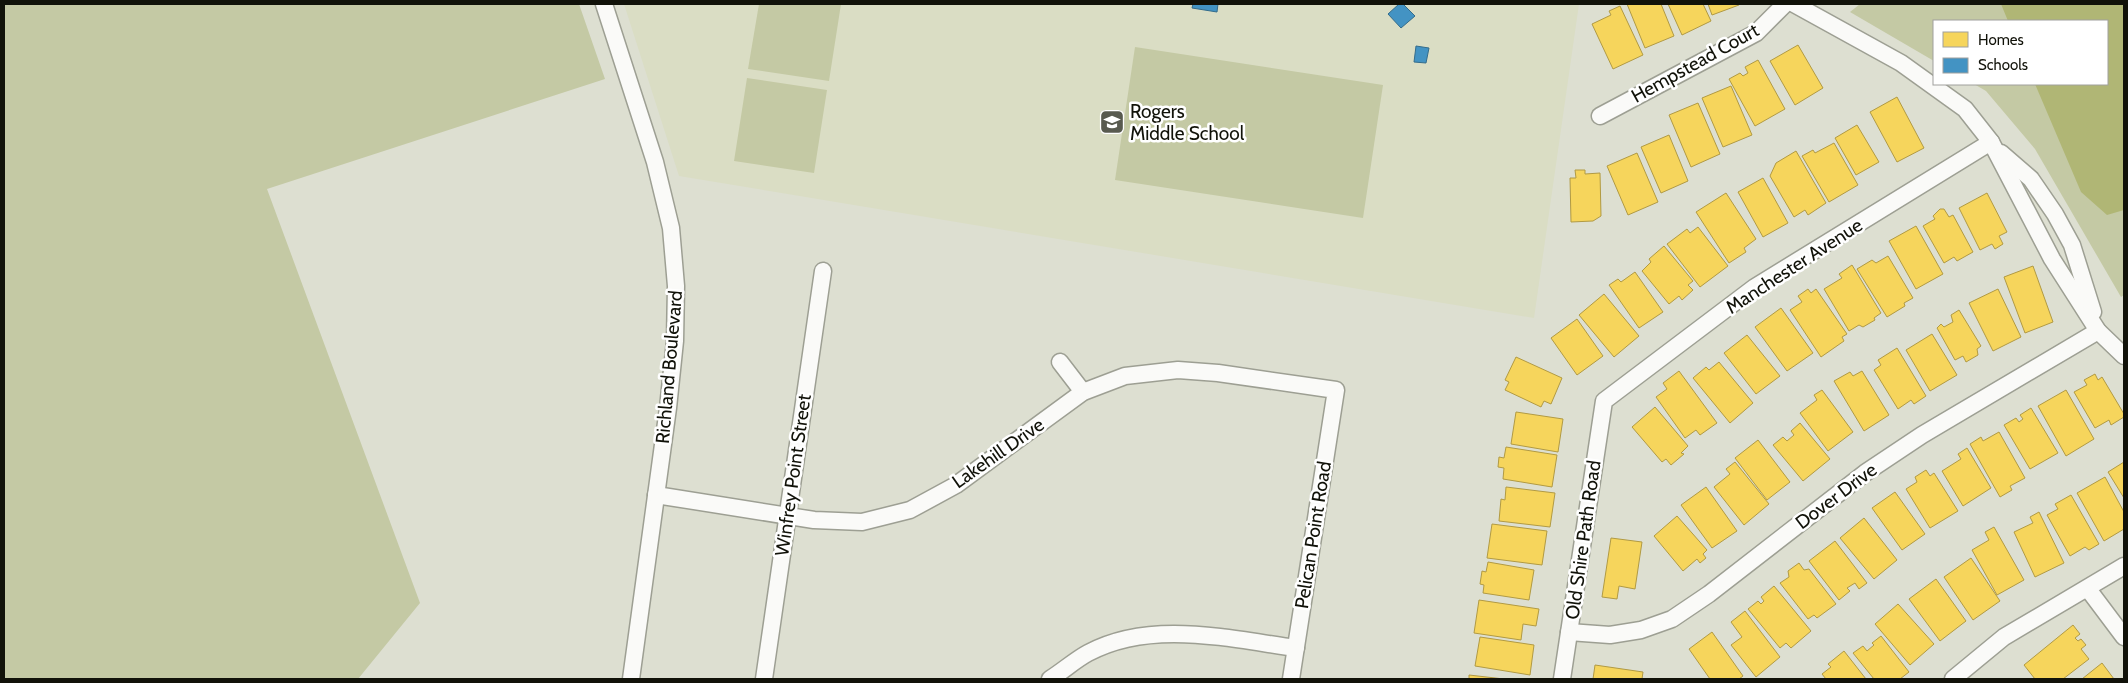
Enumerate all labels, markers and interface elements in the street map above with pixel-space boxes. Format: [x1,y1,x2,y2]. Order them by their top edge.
street label: Hempstead Court [1627,18,1763,108]
legend [1933,20,2108,85]
text: Homes [1978,31,2024,49]
text: Schools [1978,56,2028,74]
place label: Rogers Middle School [1130,100,1245,145]
school or university icon: Rogers Middle School [1099,109,1125,135]
street label: Manchester Avenue [1721,213,1867,319]
street label: Richland Boulevard [651,289,687,445]
street label: Winfrey Point Street [770,392,816,557]
street label: Lakehill Drive [948,413,1048,493]
street label: Dover Drive [1791,458,1881,534]
street label: Old Shire Path Road [1560,459,1606,621]
street label: Pelican Point Road [1290,460,1336,610]

